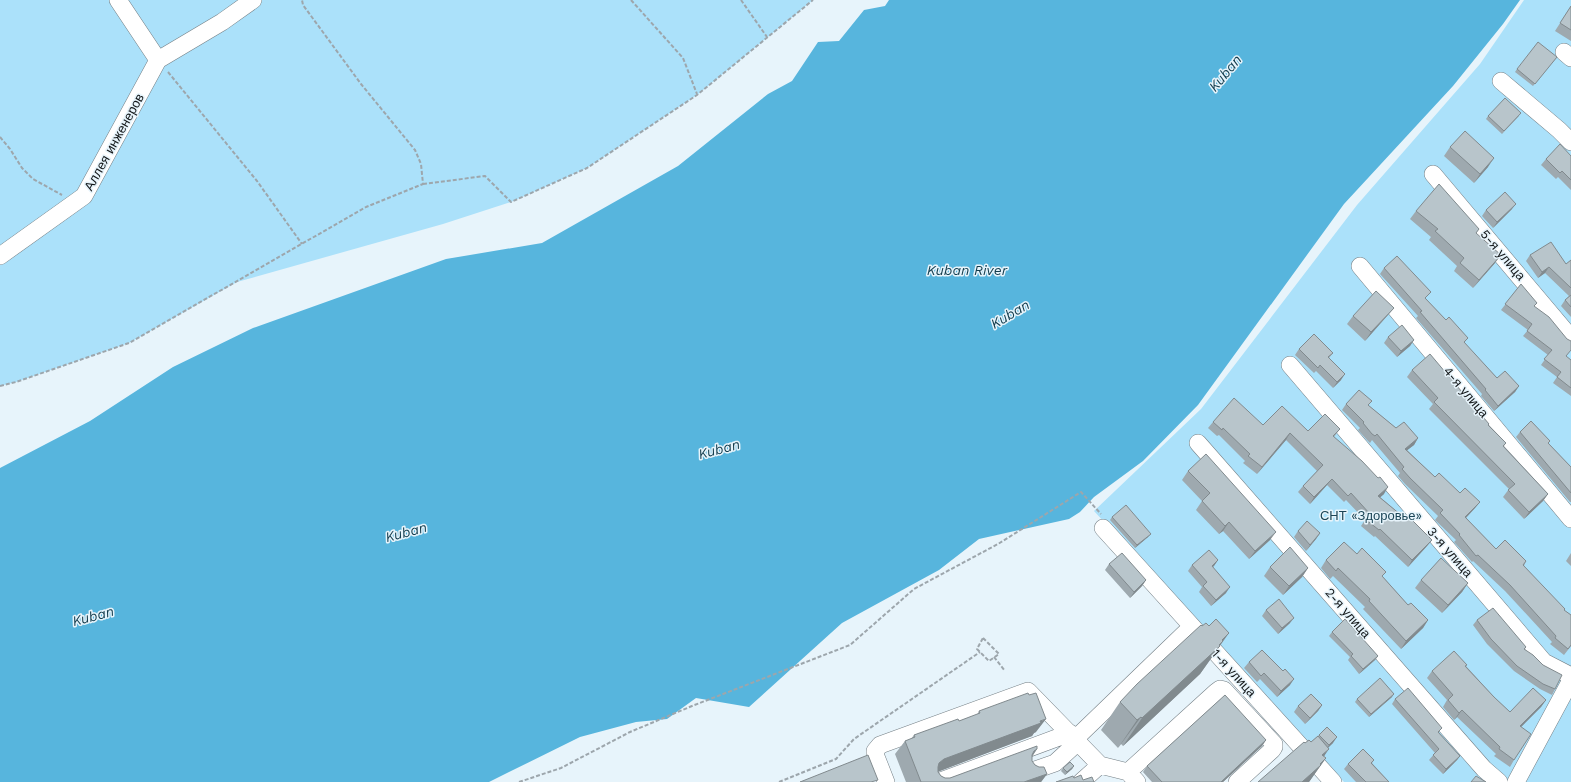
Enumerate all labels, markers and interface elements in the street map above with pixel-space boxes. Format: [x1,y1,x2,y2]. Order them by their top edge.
water label: Kuban [1205,52,1245,94]
street label: Аллея инженеров [81,91,147,193]
street label: 5-я улица [1478,227,1529,284]
water label: Kuban River [927,262,1008,278]
water label: Kuban [988,296,1032,332]
street label: 4-я улица [1440,364,1492,421]
water label: Kuban [696,436,742,462]
park label: СНТ «Здоровье» [1320,508,1422,523]
water label: Kuban [383,519,429,545]
street label: 3-я улица [1424,524,1476,581]
street label: 2-я улица [1322,585,1374,642]
water label: Kuban [70,603,116,629]
street label: 1-я улица [1209,646,1260,700]

